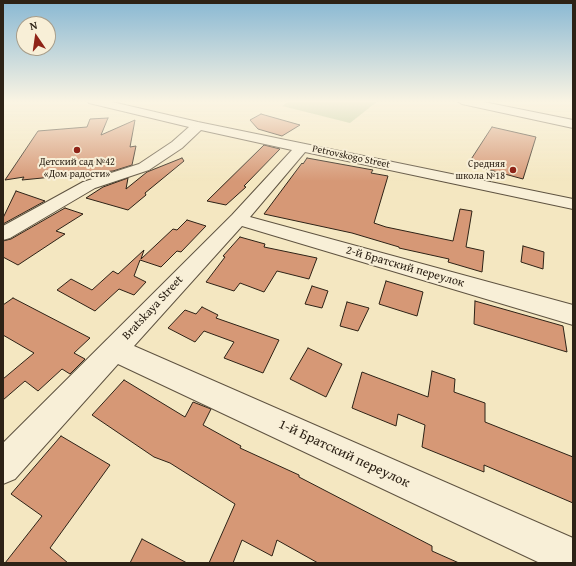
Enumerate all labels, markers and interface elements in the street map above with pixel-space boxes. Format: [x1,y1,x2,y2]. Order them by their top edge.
north arrow [16,16,56,56]
text: N [28,17,39,34]
street label: Petrovskogo Street [311,143,391,171]
marker: Детский сад №42 «Дом радости» [72,145,82,155]
place label: Детский сад №42 «Дом радости» [39,156,115,180]
place label: Средняя школа №18 [456,158,505,182]
marker: Средняя школа №18 [508,165,518,175]
street label: 2-й Братский переулок [344,243,466,291]
street label: Bratskaya Street [120,273,186,343]
street label: 1-й Братский переулок [276,416,412,492]

